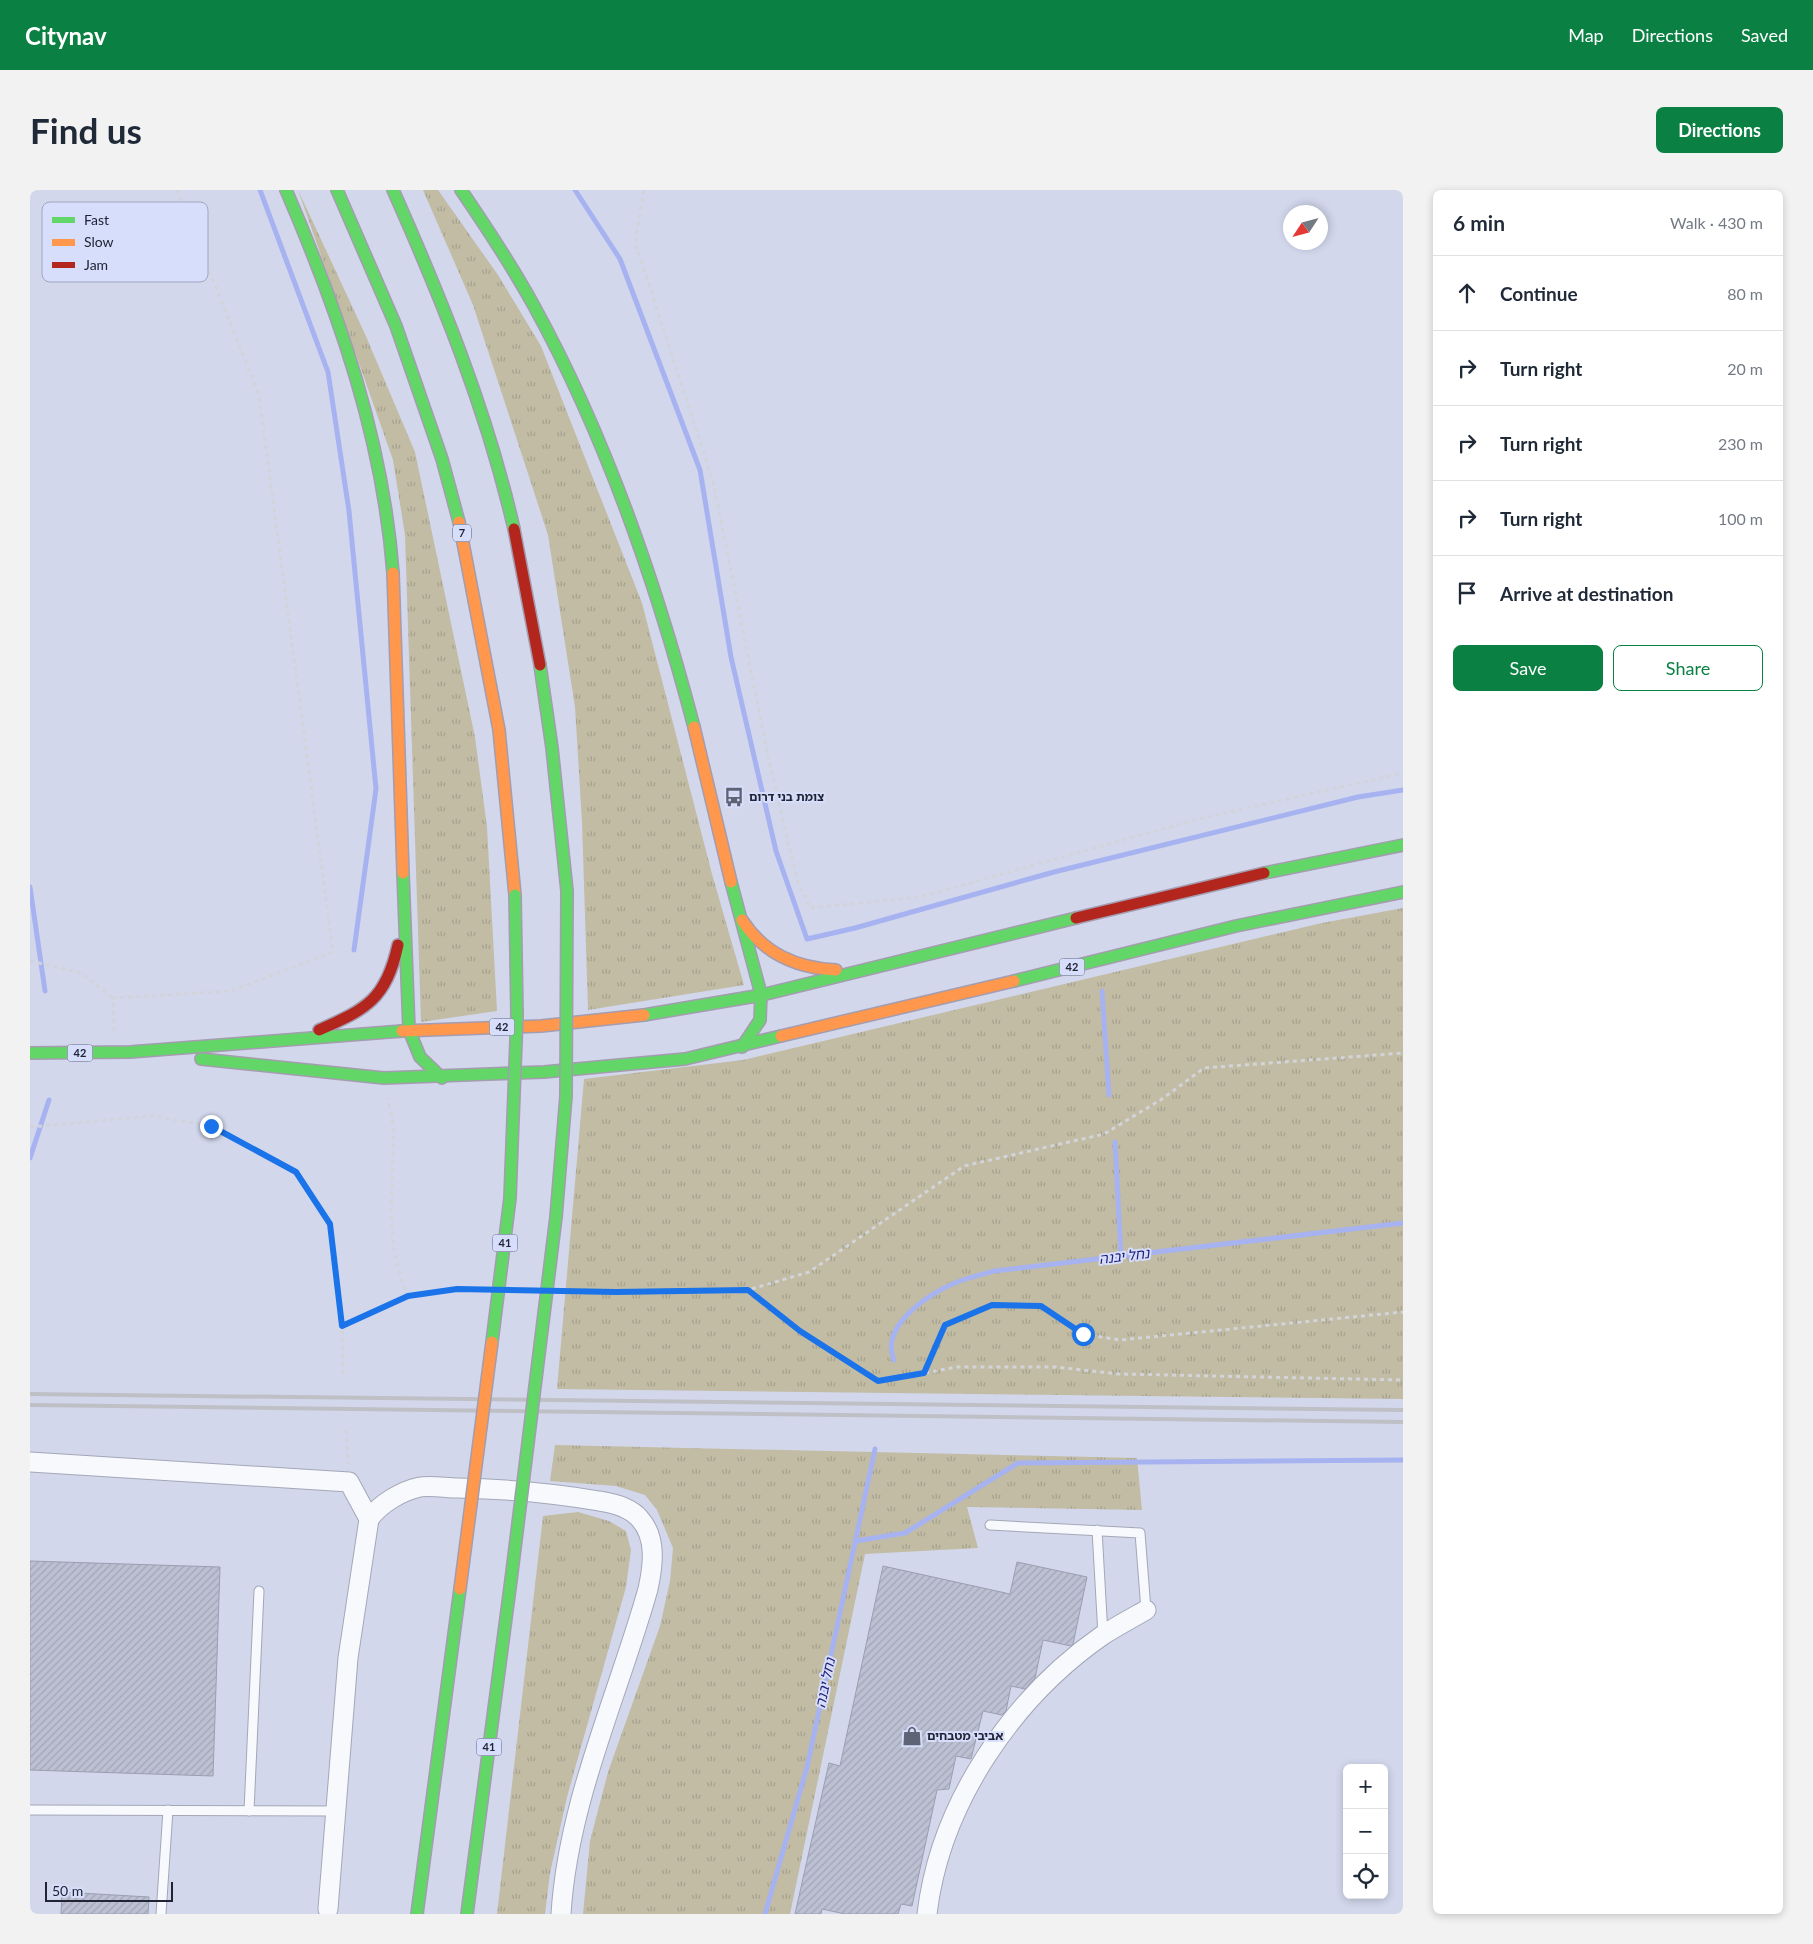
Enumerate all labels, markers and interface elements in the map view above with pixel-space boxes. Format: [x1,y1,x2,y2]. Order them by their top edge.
text: Citynav [25,21,107,50]
text: Map [1568,24,1604,46]
text: Directions [1632,24,1713,46]
text: Saved [1741,24,1788,46]
button: Directions [1656,107,1783,153]
text: Find us [30,109,142,151]
legend [42,202,208,282]
north arrow [1283,205,1328,250]
text: 6 min [1453,210,1505,235]
text: Fast [84,211,109,228]
text: Walk · 430 m [1670,213,1763,232]
text: Slow [84,233,114,250]
text: Jam [84,256,108,273]
icon: ahead [1453,279,1481,307]
text: Continue [1500,282,1578,305]
text: 80 m [1727,284,1763,303]
icon: right [1453,354,1481,382]
text: Turn right [1500,357,1582,380]
text: 20 m [1727,359,1763,378]
icon: right [1453,429,1481,457]
text: Turn right [1500,432,1582,455]
text: 230 m [1718,434,1763,453]
icon: right [1453,504,1481,532]
text: Turn right [1500,507,1582,530]
text: 100 m [1718,509,1763,528]
road number: 7 [453,524,471,542]
icon: arrive [1453,579,1481,607]
text: Arrive at destination [1500,582,1673,605]
button: Save [1453,645,1603,691]
button: Share [1613,645,1763,691]
bus stop icon: צומת בני דרום [723,786,745,808]
place label: צומת בני דרום [749,789,824,804]
road number: 42 [1060,959,1084,976]
road number: 42 [490,1019,514,1036]
road number: 42 [68,1044,92,1061]
route end [200,1115,223,1138]
road number: 41 [492,1234,518,1252]
water label: נחל יבנה [1098,1244,1152,1267]
route start [1072,1323,1095,1346]
water label: נחל יבנה [811,1655,838,1709]
shop icon: אביבי מטבחים [901,1725,923,1747]
place label: אביבי מטבחים [927,1728,1003,1743]
road number: 41 [476,1738,502,1755]
map controls [1343,1764,1388,1899]
button: + [1343,1764,1388,1809]
button: − [1343,1809,1388,1854]
button: locate [1343,1854,1388,1899]
scale bar [45,1879,172,1902]
text: 50 m [52,1882,83,1899]

